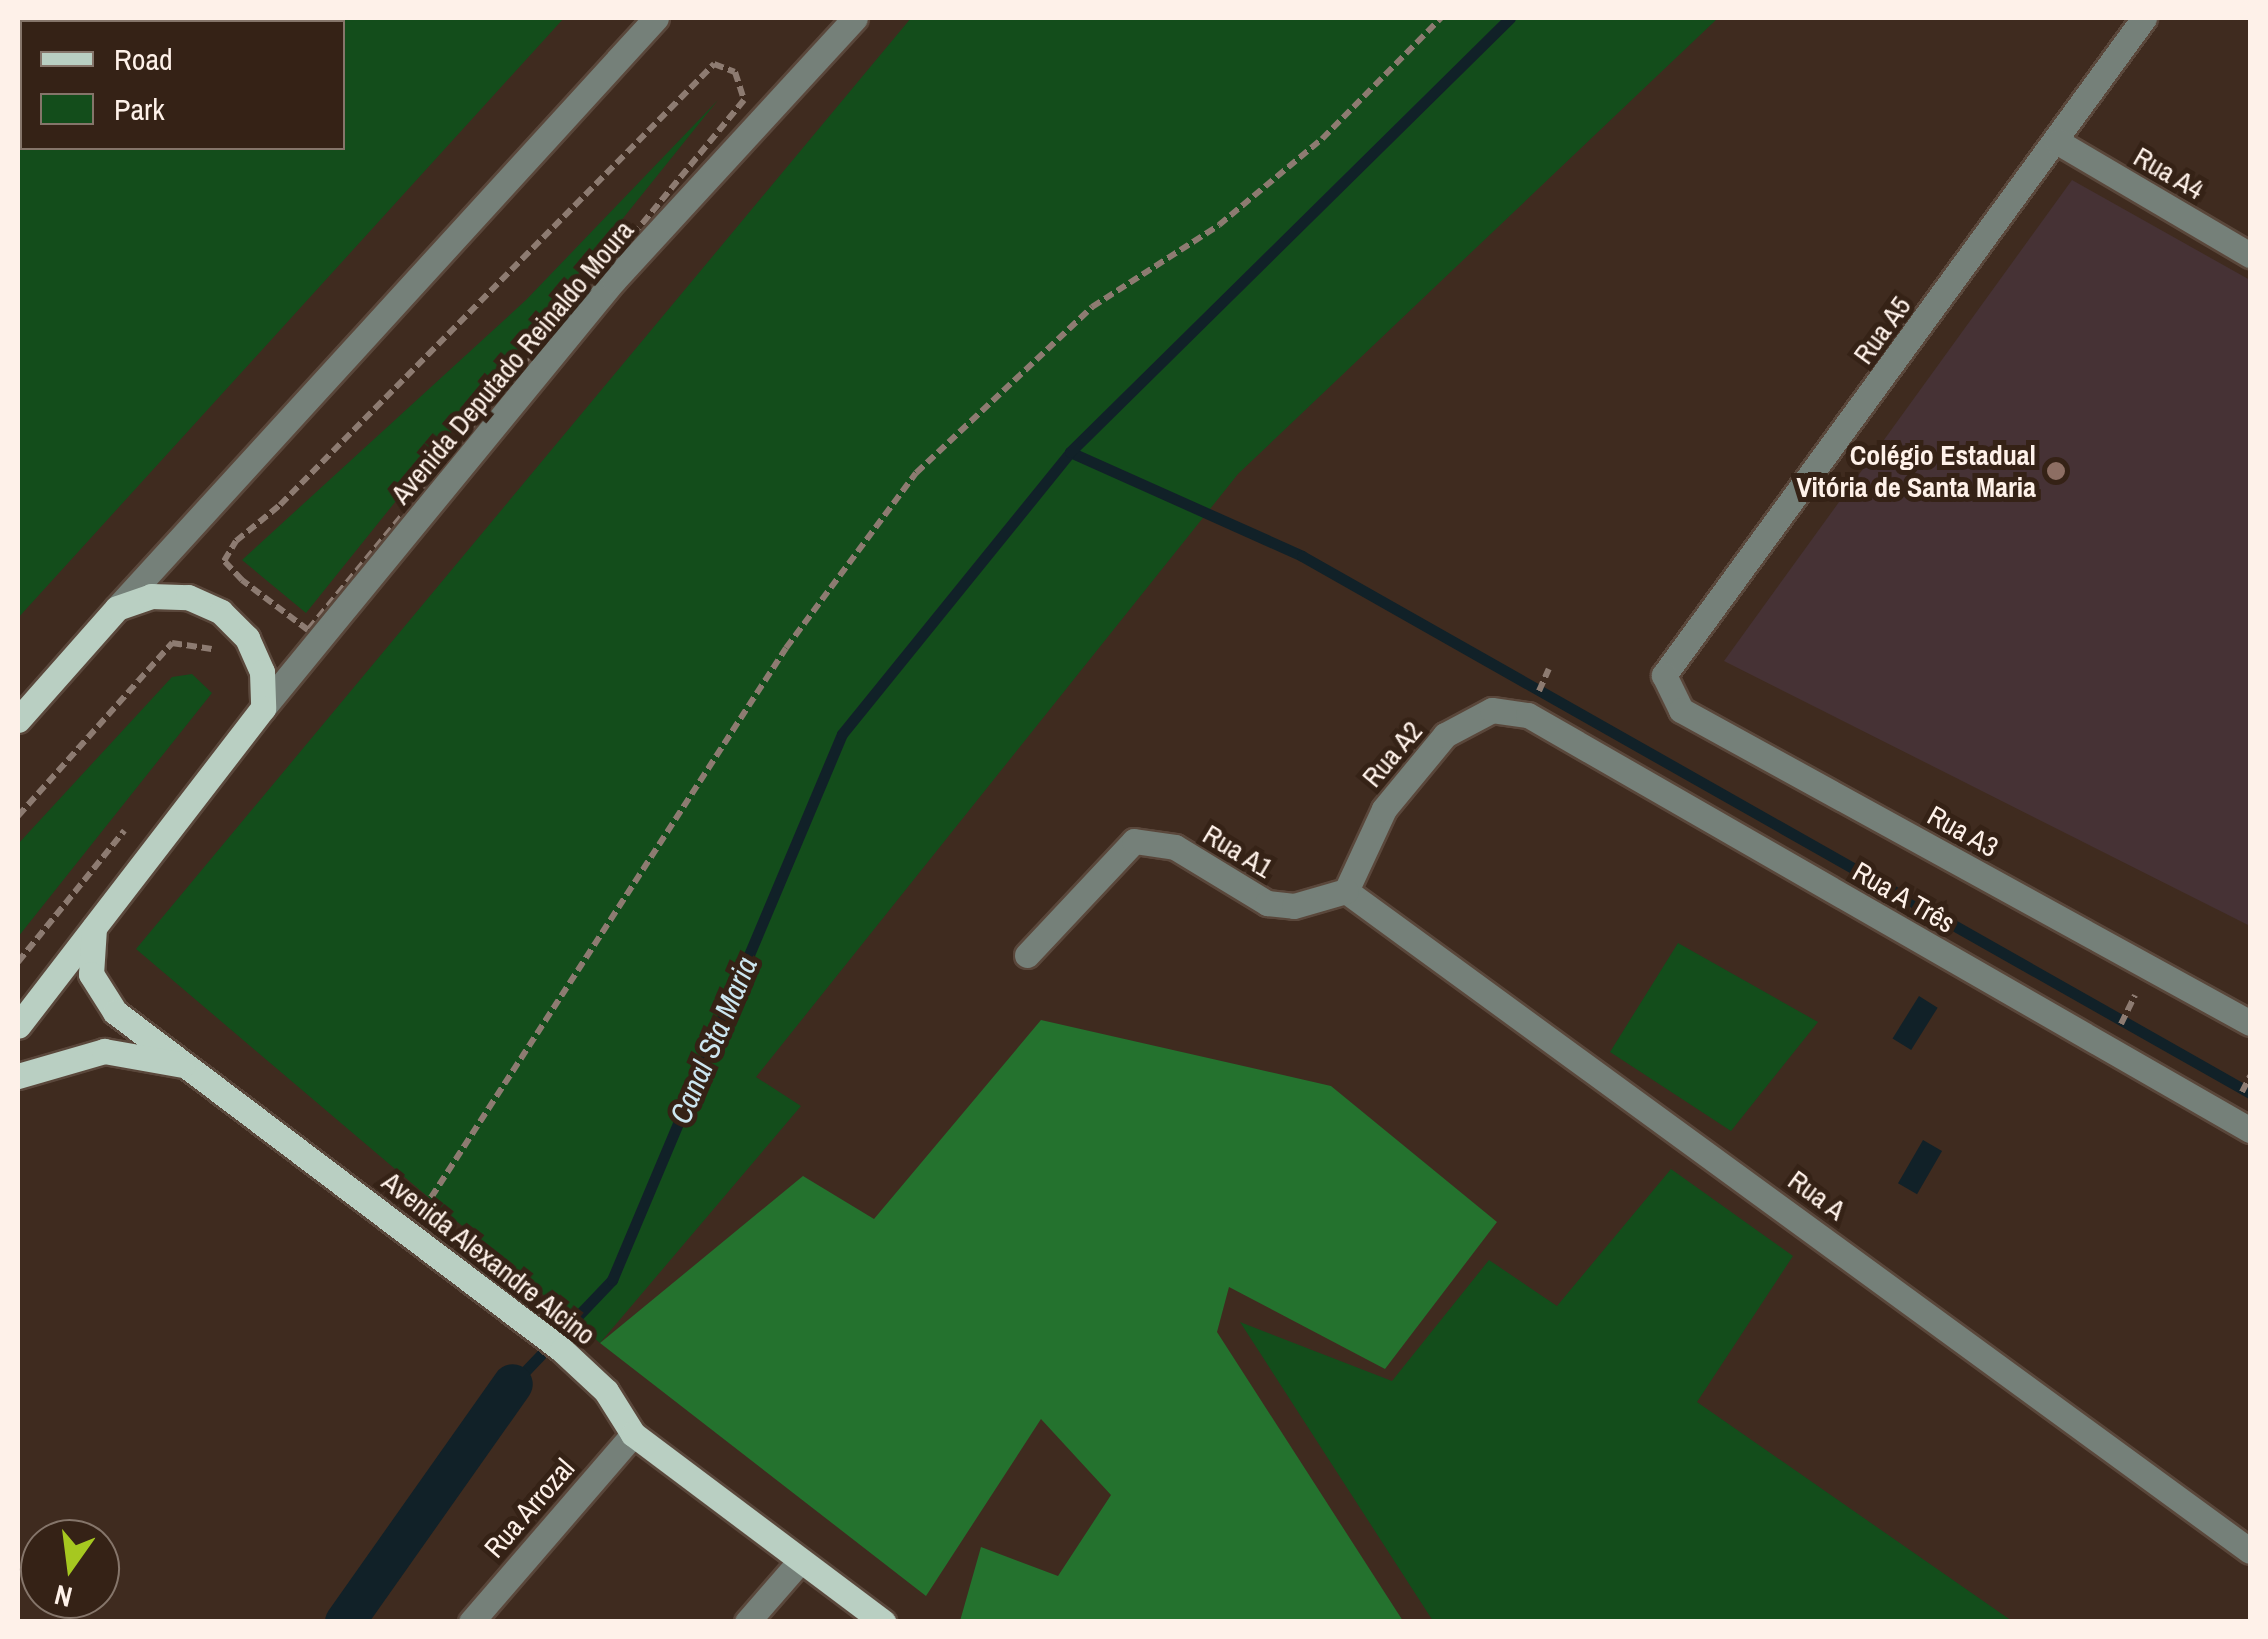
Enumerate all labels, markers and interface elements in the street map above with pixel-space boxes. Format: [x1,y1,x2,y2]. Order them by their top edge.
legend [20,20,345,150]
text: Road [114,39,173,79]
text: Park [114,89,165,129]
street label: Rua A4 [2127,139,2211,207]
street label: Avenida Deputado Reinaldo Moura [384,213,640,511]
street label: Rua A5 [1846,289,1918,371]
place label: Colégio Estadual Vitória de Santa Maria [1796,438,2036,504]
marker: Colégio Estadual Vitória de Santa Maria [2045,460,2067,482]
street label: Rua A2 [1355,714,1429,794]
street label: Rua A3 [1921,798,2005,864]
street label: Rua A1 [1197,817,1279,885]
street label: Rua A Três [1846,854,1962,940]
water label: Canal Sta Maria [662,951,764,1129]
street label: Rua A [1781,1163,1853,1227]
street label: Avenida Alexandre Alcino [375,1164,603,1352]
street label: Rua Arrozal [477,1451,581,1565]
north arrow [20,1519,120,1619]
text: N [51,1576,76,1617]

